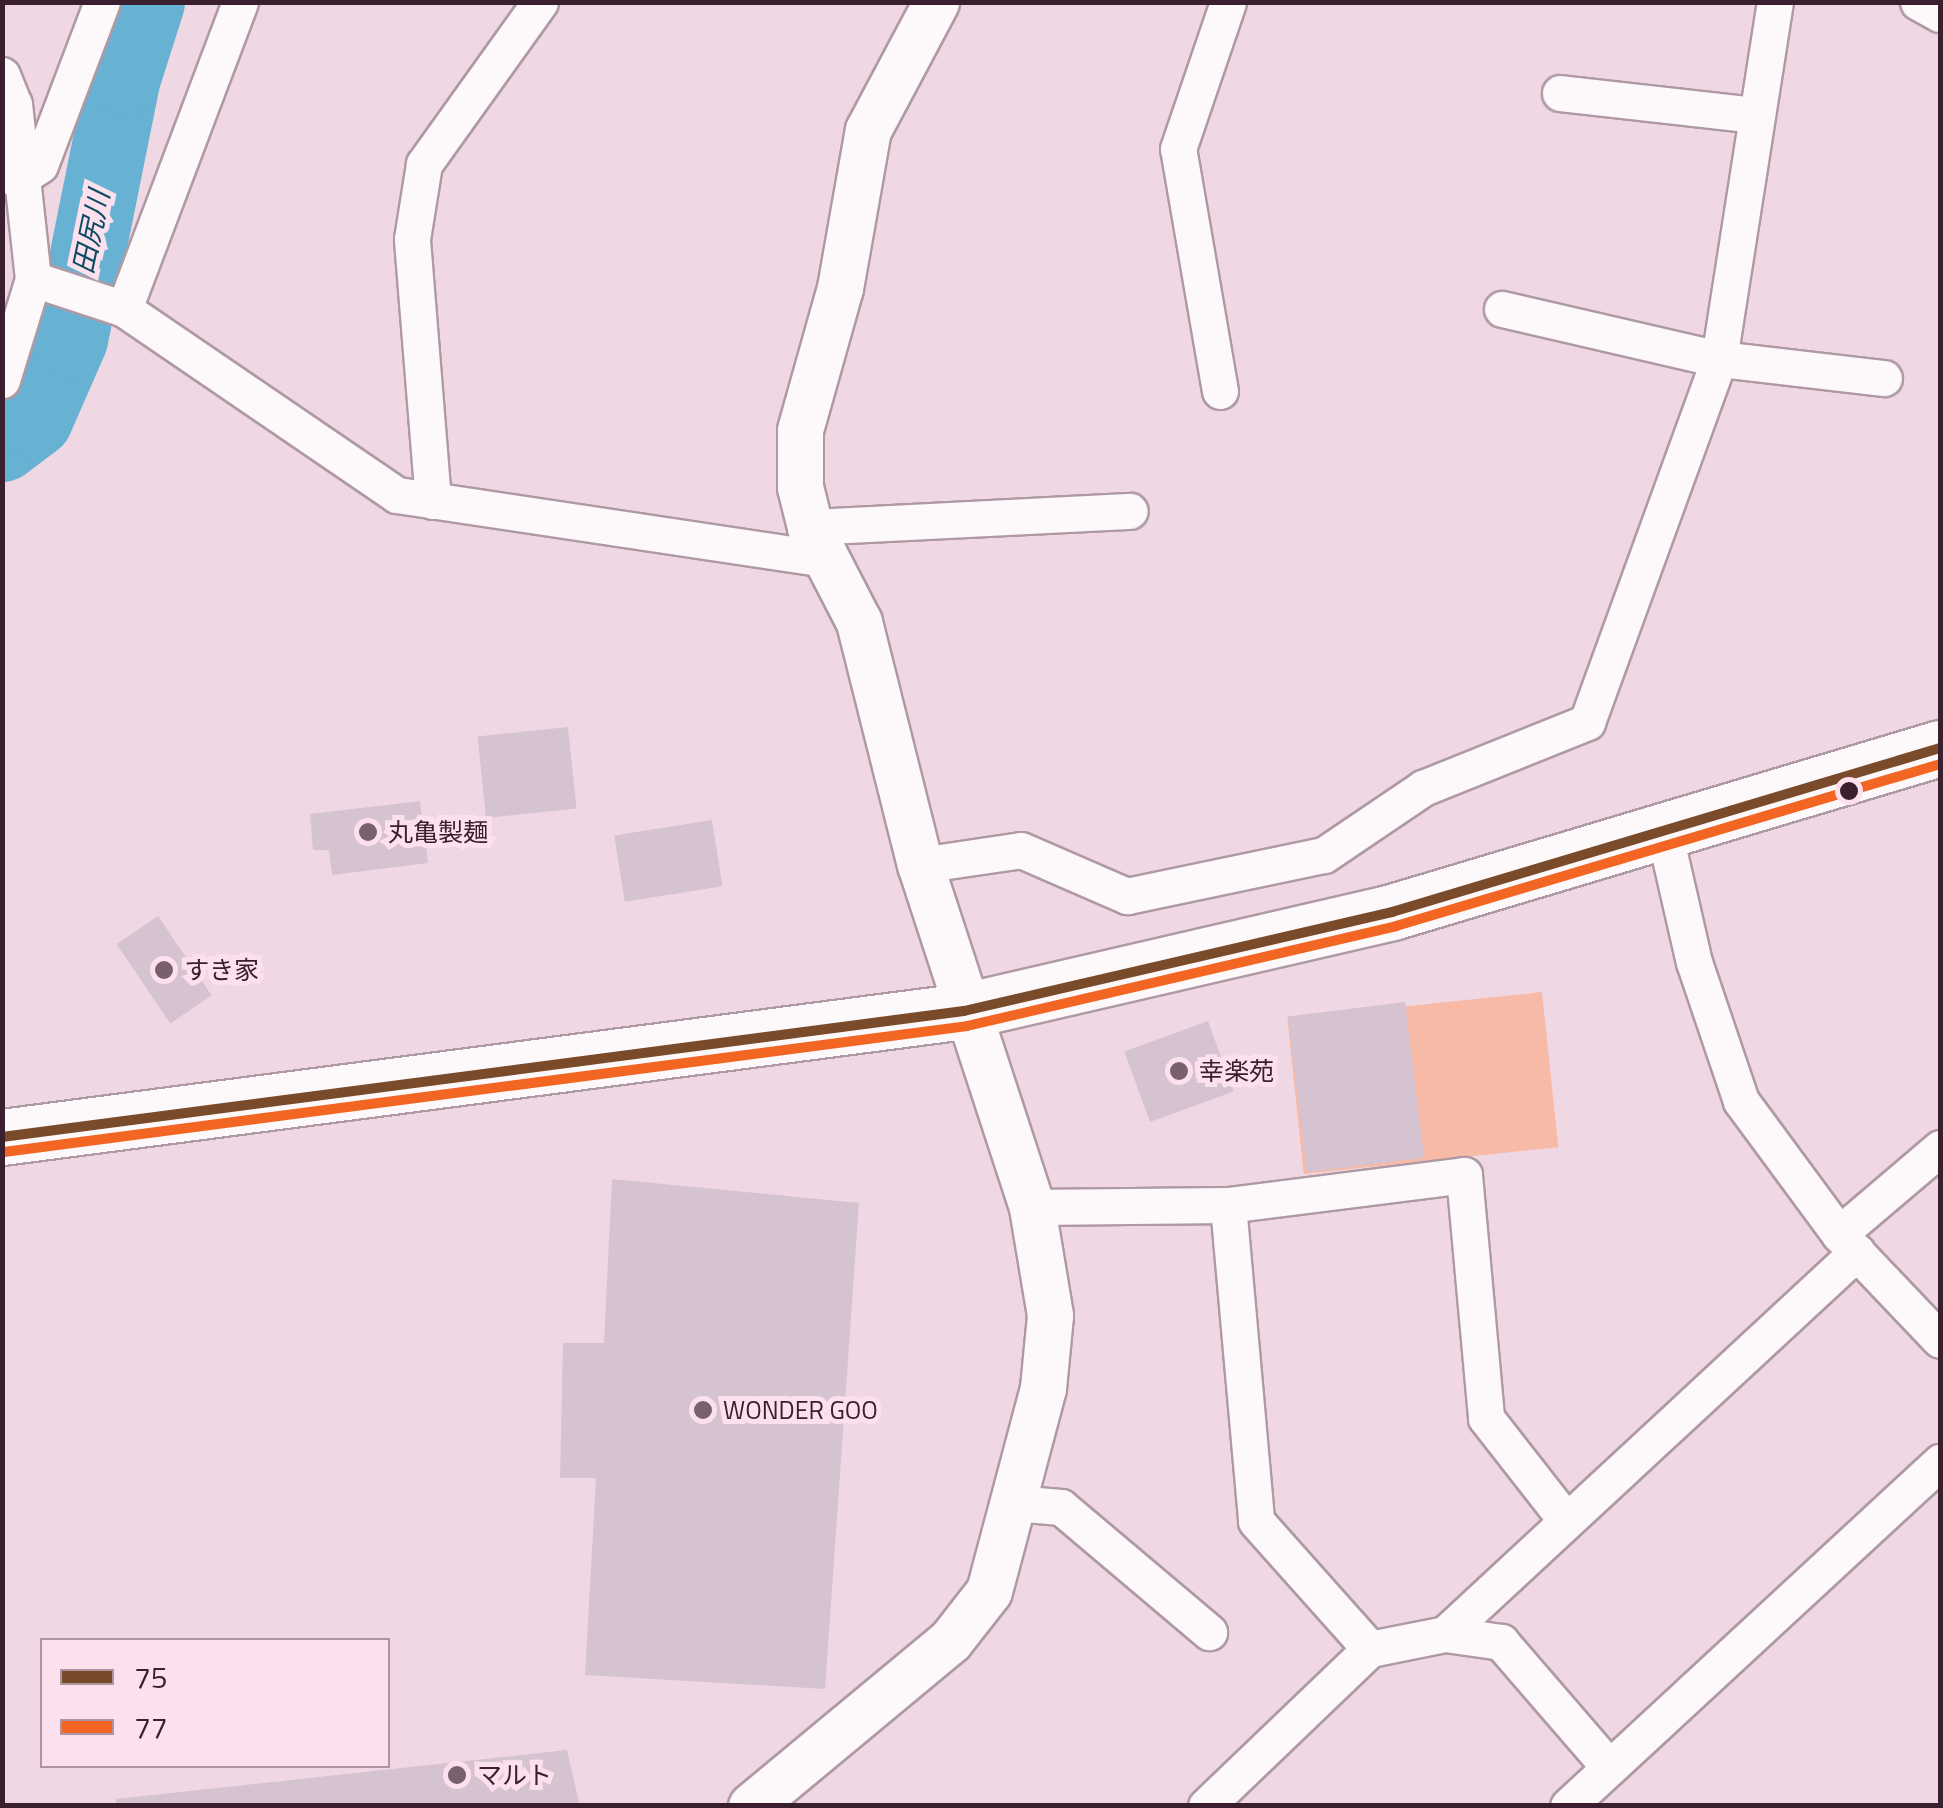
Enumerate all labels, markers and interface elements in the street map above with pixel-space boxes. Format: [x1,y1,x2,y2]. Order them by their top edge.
water label: 田尻川 [66,187,116,277]
unlabelled marker [1839,781,1859,801]
place label: 丸亀製麺 [388,817,488,847]
marker: 丸亀製麺 [357,821,379,843]
place label: すき家 [184,955,259,985]
marker: すき家 [153,959,175,981]
place label: 幸楽苑 [1199,1056,1274,1086]
marker: 幸楽苑 [1168,1060,1190,1082]
place label: WONDER GOO [723,1395,878,1425]
marker: WONDER GOO [692,1399,714,1421]
legend [40,1638,390,1768]
text: 75 [134,1654,168,1700]
text: 77 [134,1704,168,1750]
place label: マルト [477,1760,552,1790]
marker: マルト [446,1764,468,1786]

